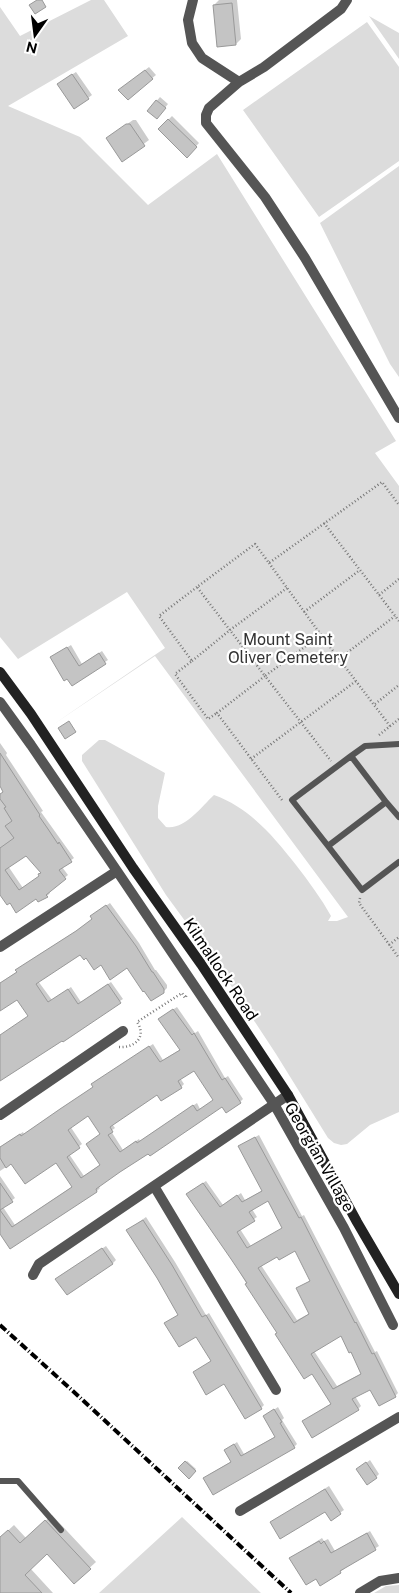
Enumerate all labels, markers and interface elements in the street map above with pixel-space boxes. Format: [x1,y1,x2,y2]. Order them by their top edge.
north arrow [10,10,60,60]
text: N [25,39,39,57]
park label: Mount Saint Oliver Cemetery [228,630,349,667]
street label: Kilmallock Road [179,914,262,1024]
street label: Georgian Village [281,1099,359,1215]

